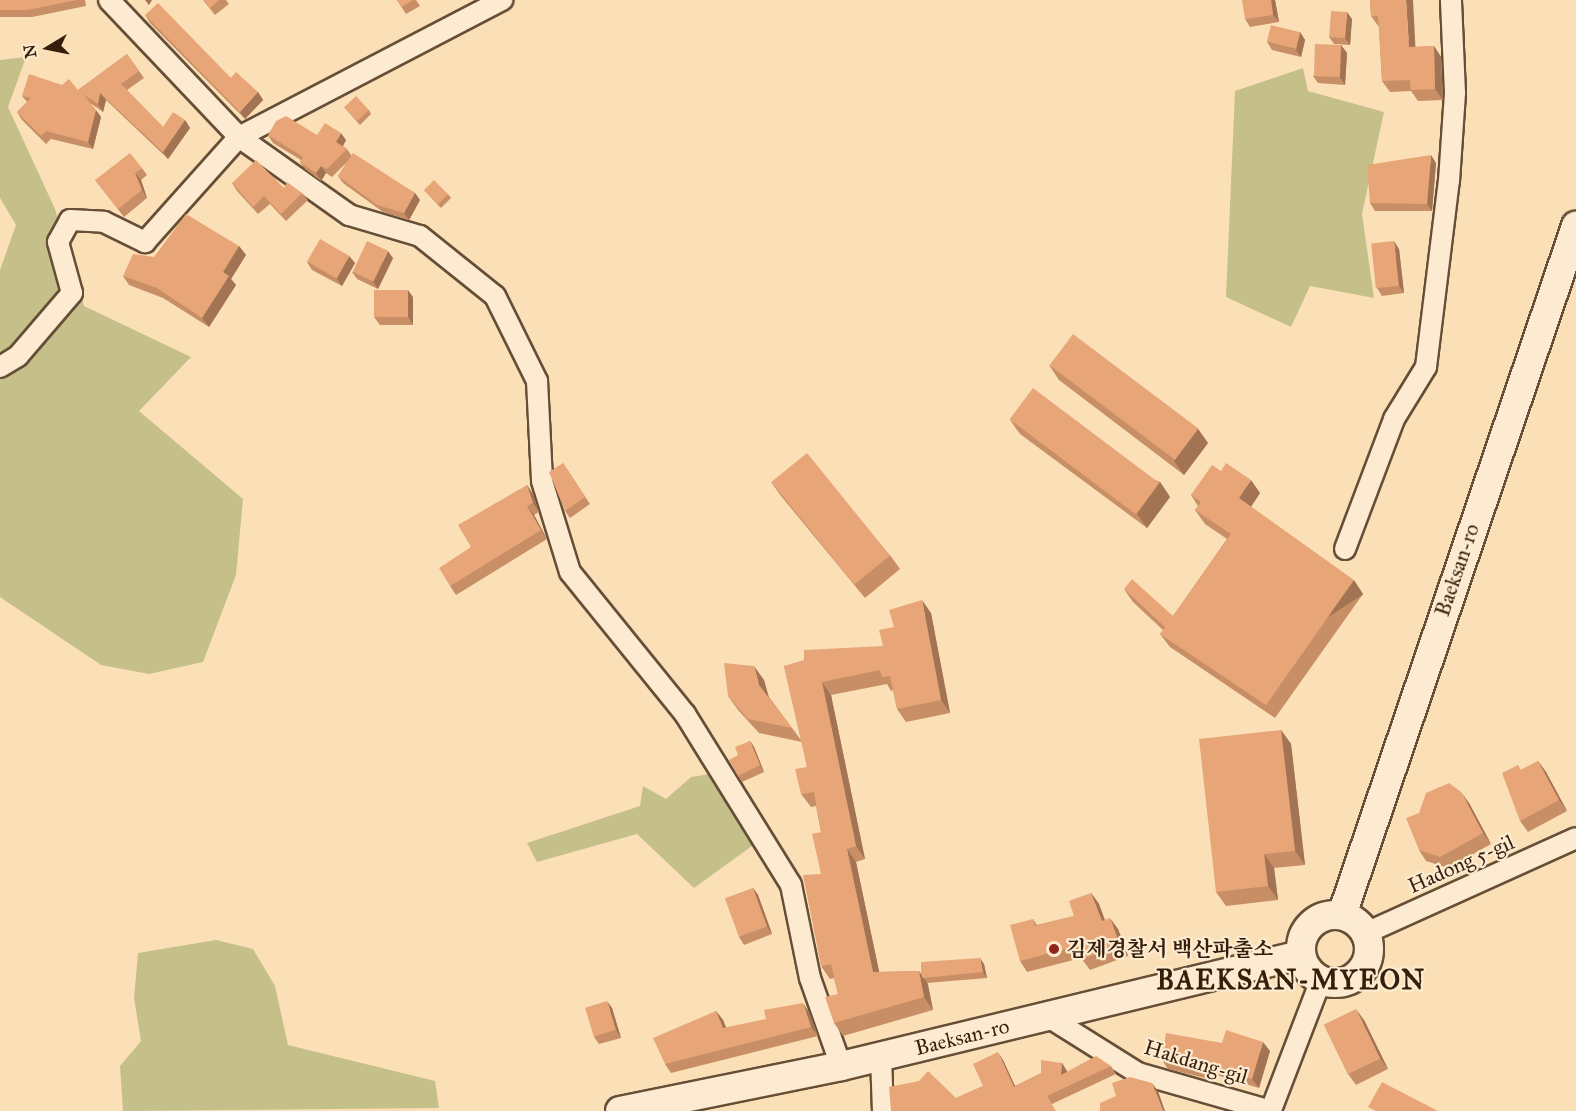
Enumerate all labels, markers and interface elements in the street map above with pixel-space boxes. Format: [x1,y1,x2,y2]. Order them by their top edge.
north arrow [18,18,78,78]
text: N [19,43,40,60]
street label: Baeksan-ro [1429,520,1485,620]
street label: Hadong 5-gil [1404,829,1518,899]
place label: 김제경찰서 백산파출소 [1066,936,1273,962]
marker: 김제경찰서 백산파출소 [1047,942,1061,956]
district label: BAEKSAN-MYEON [1156,964,1426,996]
street label: Baeksan-ro [912,1013,1012,1061]
street label: Hakdang-gil [1141,1034,1251,1090]

